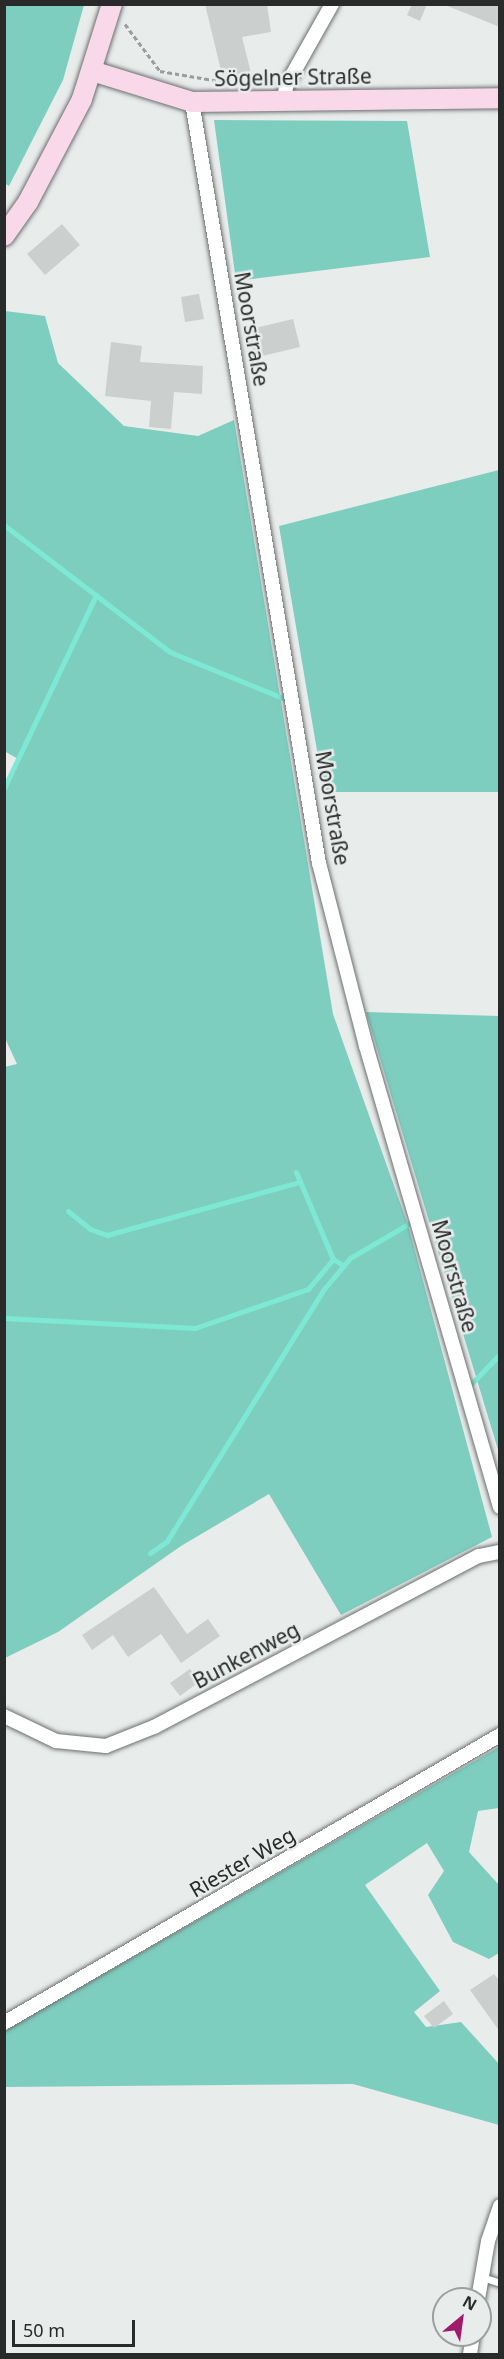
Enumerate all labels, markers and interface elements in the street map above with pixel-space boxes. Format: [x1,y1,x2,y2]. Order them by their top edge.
street label: Sögelner Straße [214,63,372,91]
street label: Moorstraße [230,270,274,388]
street label: Moorstraße [311,749,355,867]
street label: Moorstraße [427,1217,483,1335]
street label: Bunkenweg [188,1616,304,1694]
street label: Riester Weg [185,1822,299,1902]
north arrow [432,2287,492,2347]
text: N [459,2290,481,2316]
scale bar [15,2308,138,2346]
text: 50 m [23,2318,65,2342]

